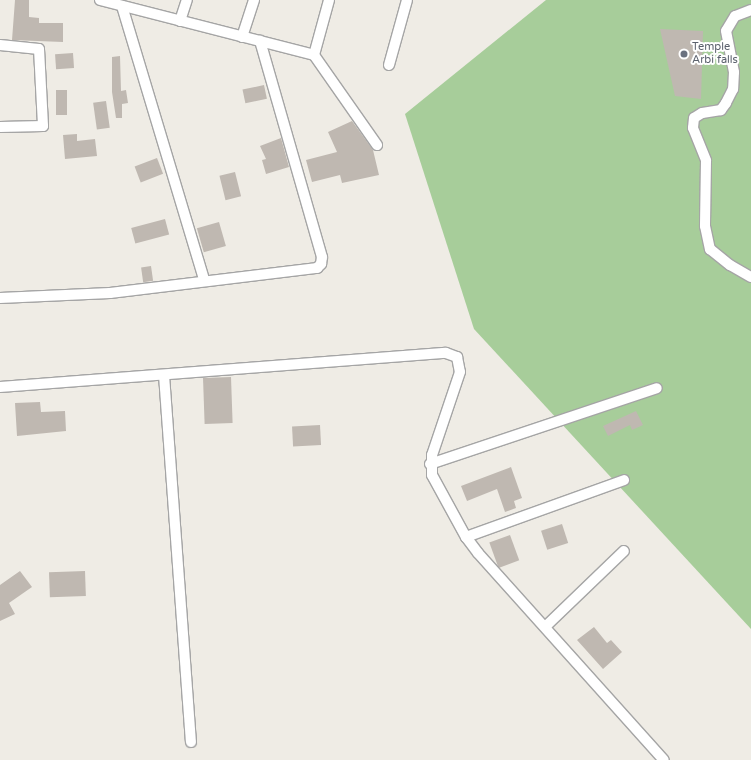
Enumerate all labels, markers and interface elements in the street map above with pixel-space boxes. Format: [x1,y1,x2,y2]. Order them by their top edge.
place label: Temple Arbi falls [692,41,738,67]
marker: Temple Arbi falls [679,49,689,59]

